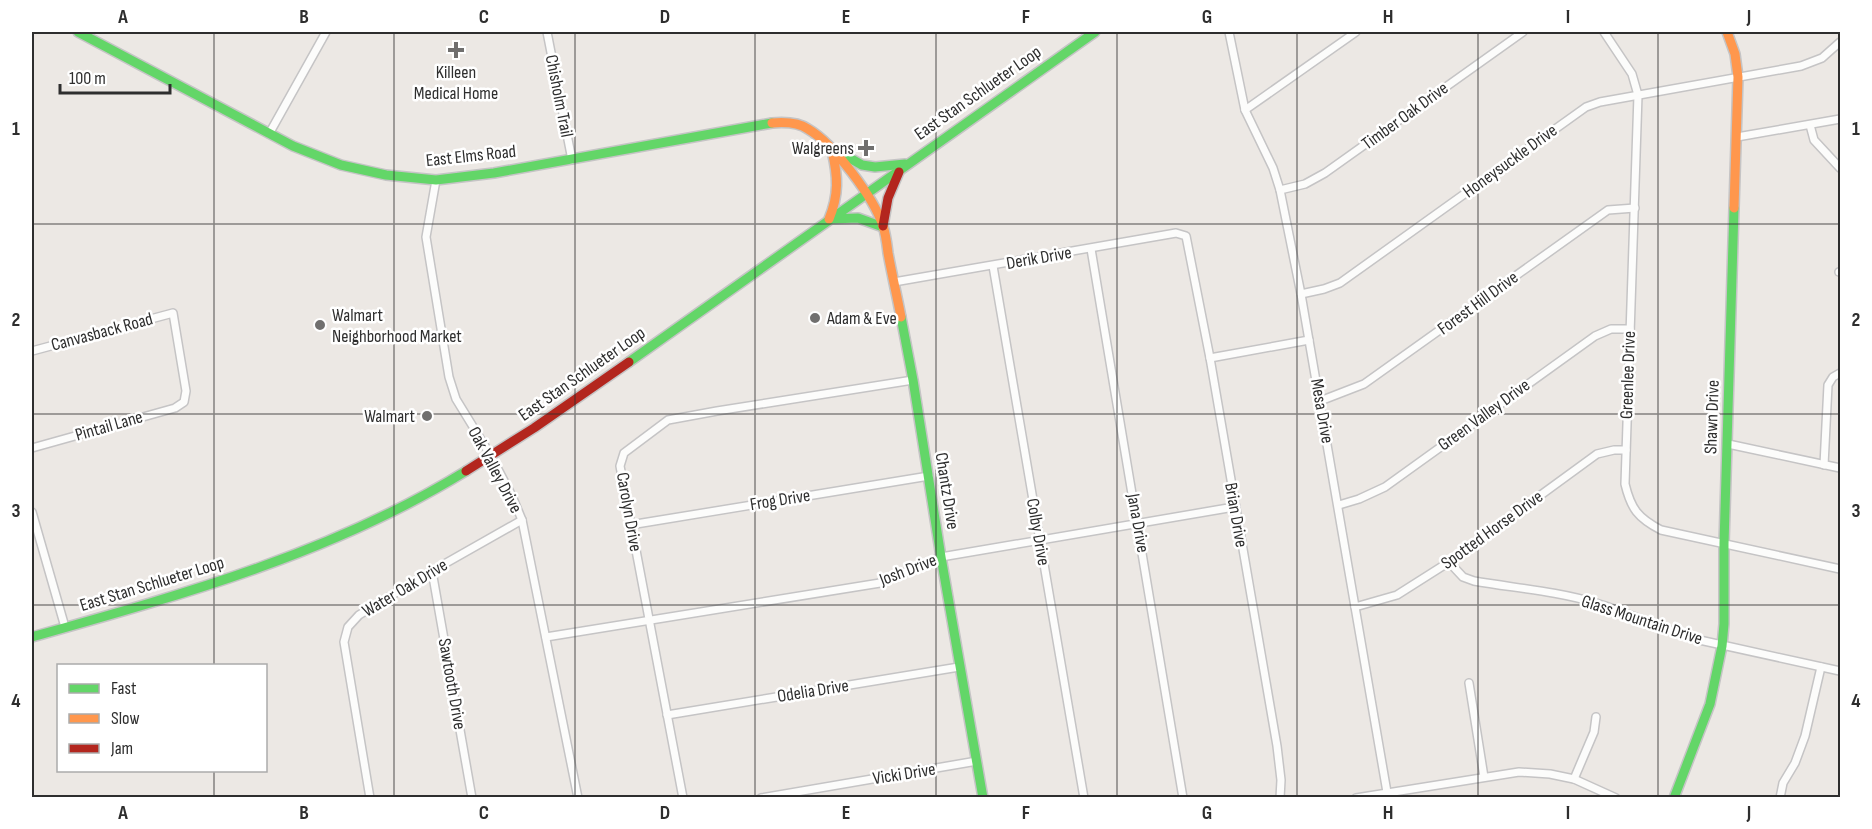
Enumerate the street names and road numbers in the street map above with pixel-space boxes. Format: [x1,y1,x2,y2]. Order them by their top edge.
street label: East Stan Schlueter Loop [911,41,1045,145]
street label: Chisholm Trail [541,53,577,139]
street label: Timber Oak Drive [1358,78,1452,154]
street label: Honeysuckle Drive [1459,120,1561,202]
street label: East Elms Road [425,141,517,171]
street label: Derik Drive [1005,242,1073,274]
street label: Forest Hill Drive [1434,267,1522,339]
street label: Canvasback Road [49,308,155,356]
street label: East Stan Schlueter Loop [515,322,649,426]
street label: Greenlee Drive [1616,331,1640,419]
street label: Green Valley Drive [1434,375,1534,455]
street label: Mesa Drive [1306,377,1338,445]
street label: Shawn Drive [1700,379,1724,455]
street label: Pintail Lane [73,406,145,446]
street label: Oak Valley Drive [463,423,527,517]
street label: Chantz Drive [931,451,963,531]
street label: Carolyn Drive [612,471,646,553]
street label: Brian Drive [1220,481,1252,549]
street label: Frog Drive [748,485,812,515]
street label: Spotted Horse Drive [1437,486,1547,574]
street label: Jana Drive [1122,491,1154,554]
street label: Colby Drive [1022,497,1054,567]
street label: Josh Drive [875,550,940,591]
street label: East Stan Schlueter Loop [77,552,227,616]
street label: Water Oak Drive [359,554,451,622]
street label: Glass Mountain Drive [1579,591,1705,649]
street label: Sawtooth Drive [434,637,470,731]
street label: Odelia Drive [776,675,850,707]
street label: Vicki Drive [871,759,937,789]

